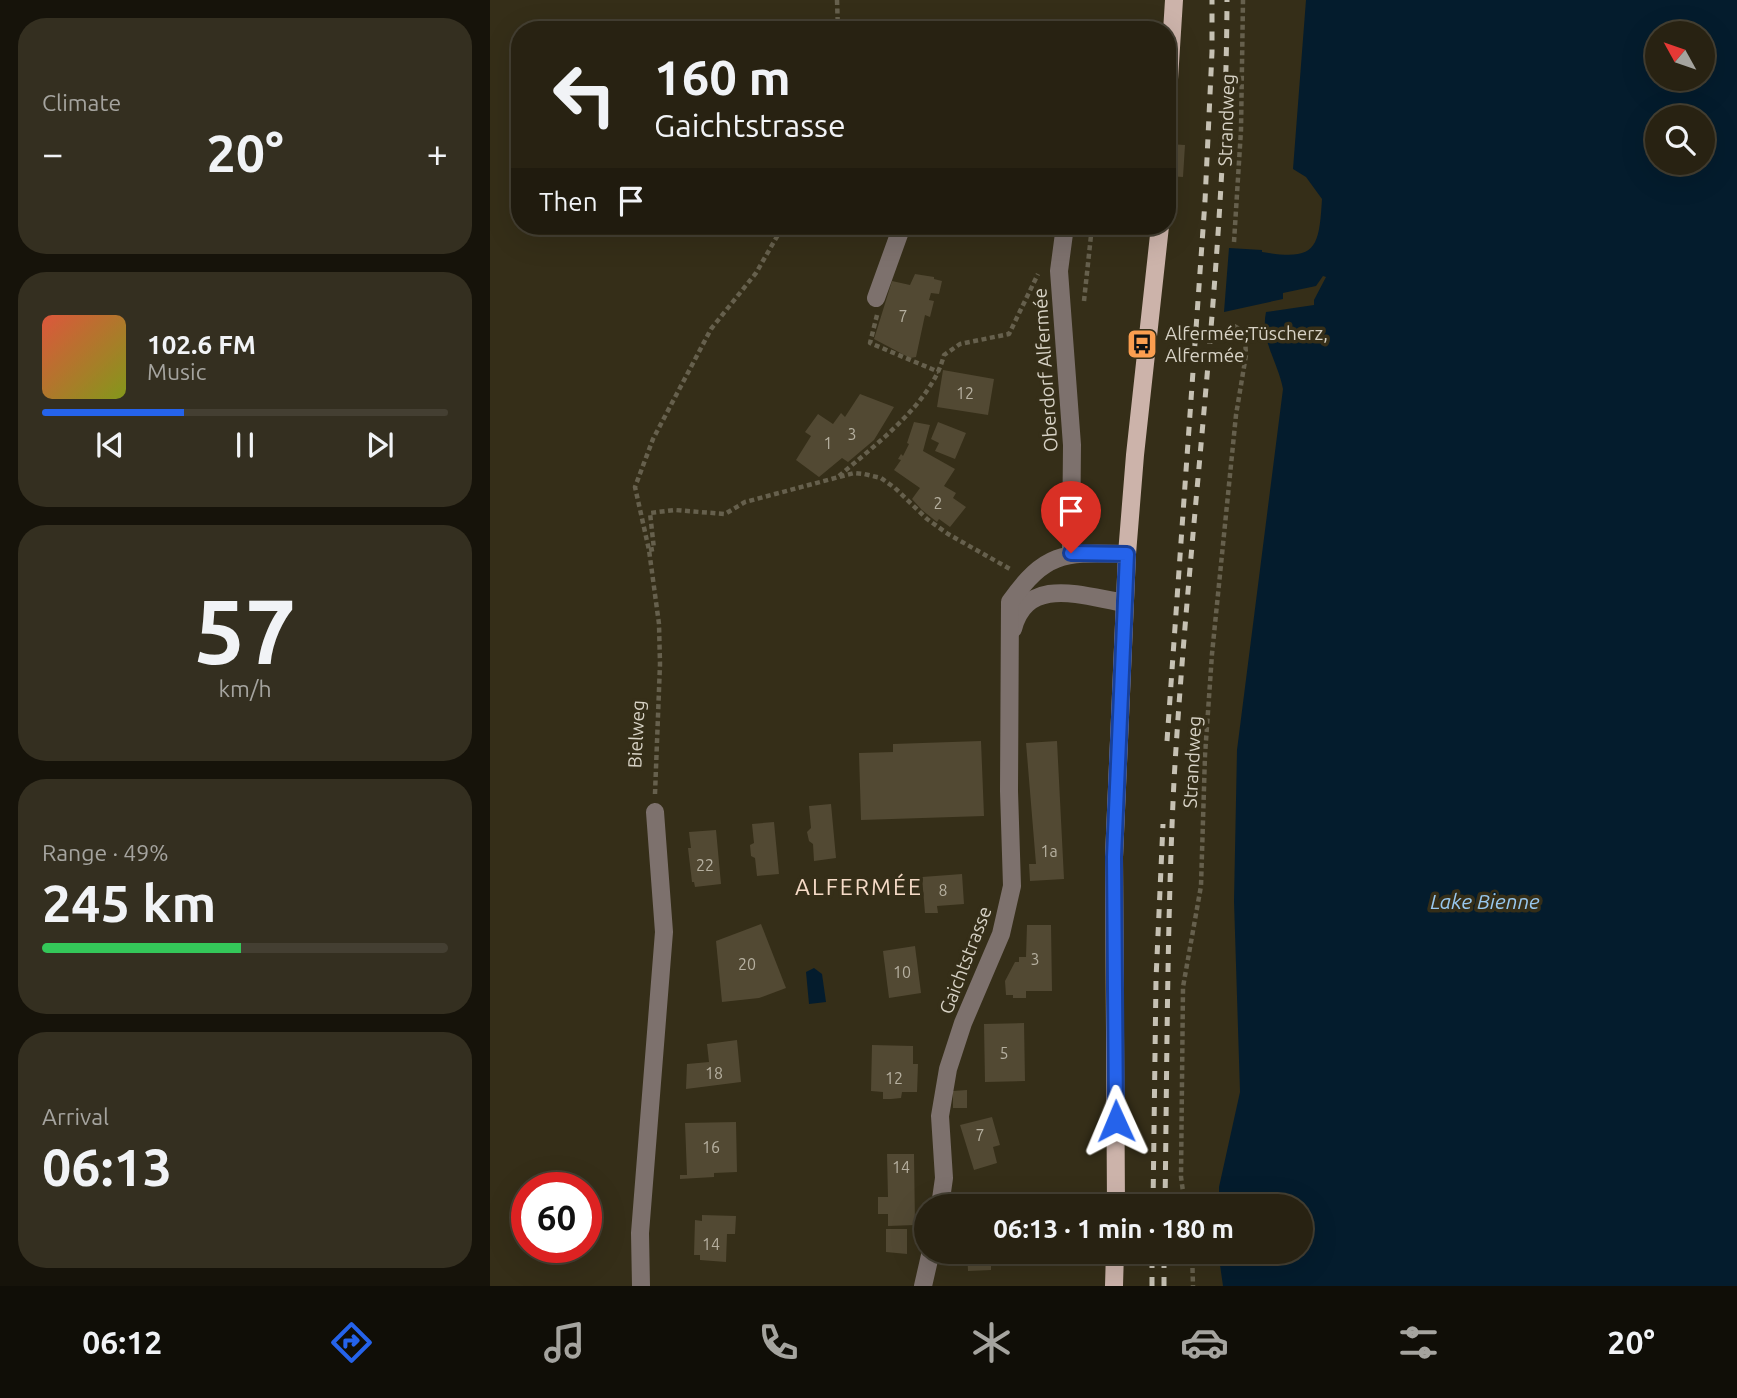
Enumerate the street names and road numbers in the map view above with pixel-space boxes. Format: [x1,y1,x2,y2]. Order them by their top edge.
street label: Strandweg [1213,73,1239,167]
street label: Oberdorf Alfermée [1028,287,1062,453]
street label: Bielweg [623,699,649,769]
street label: Strandweg [1179,715,1205,809]
street label: Gaichtstrasse [934,903,996,1017]

